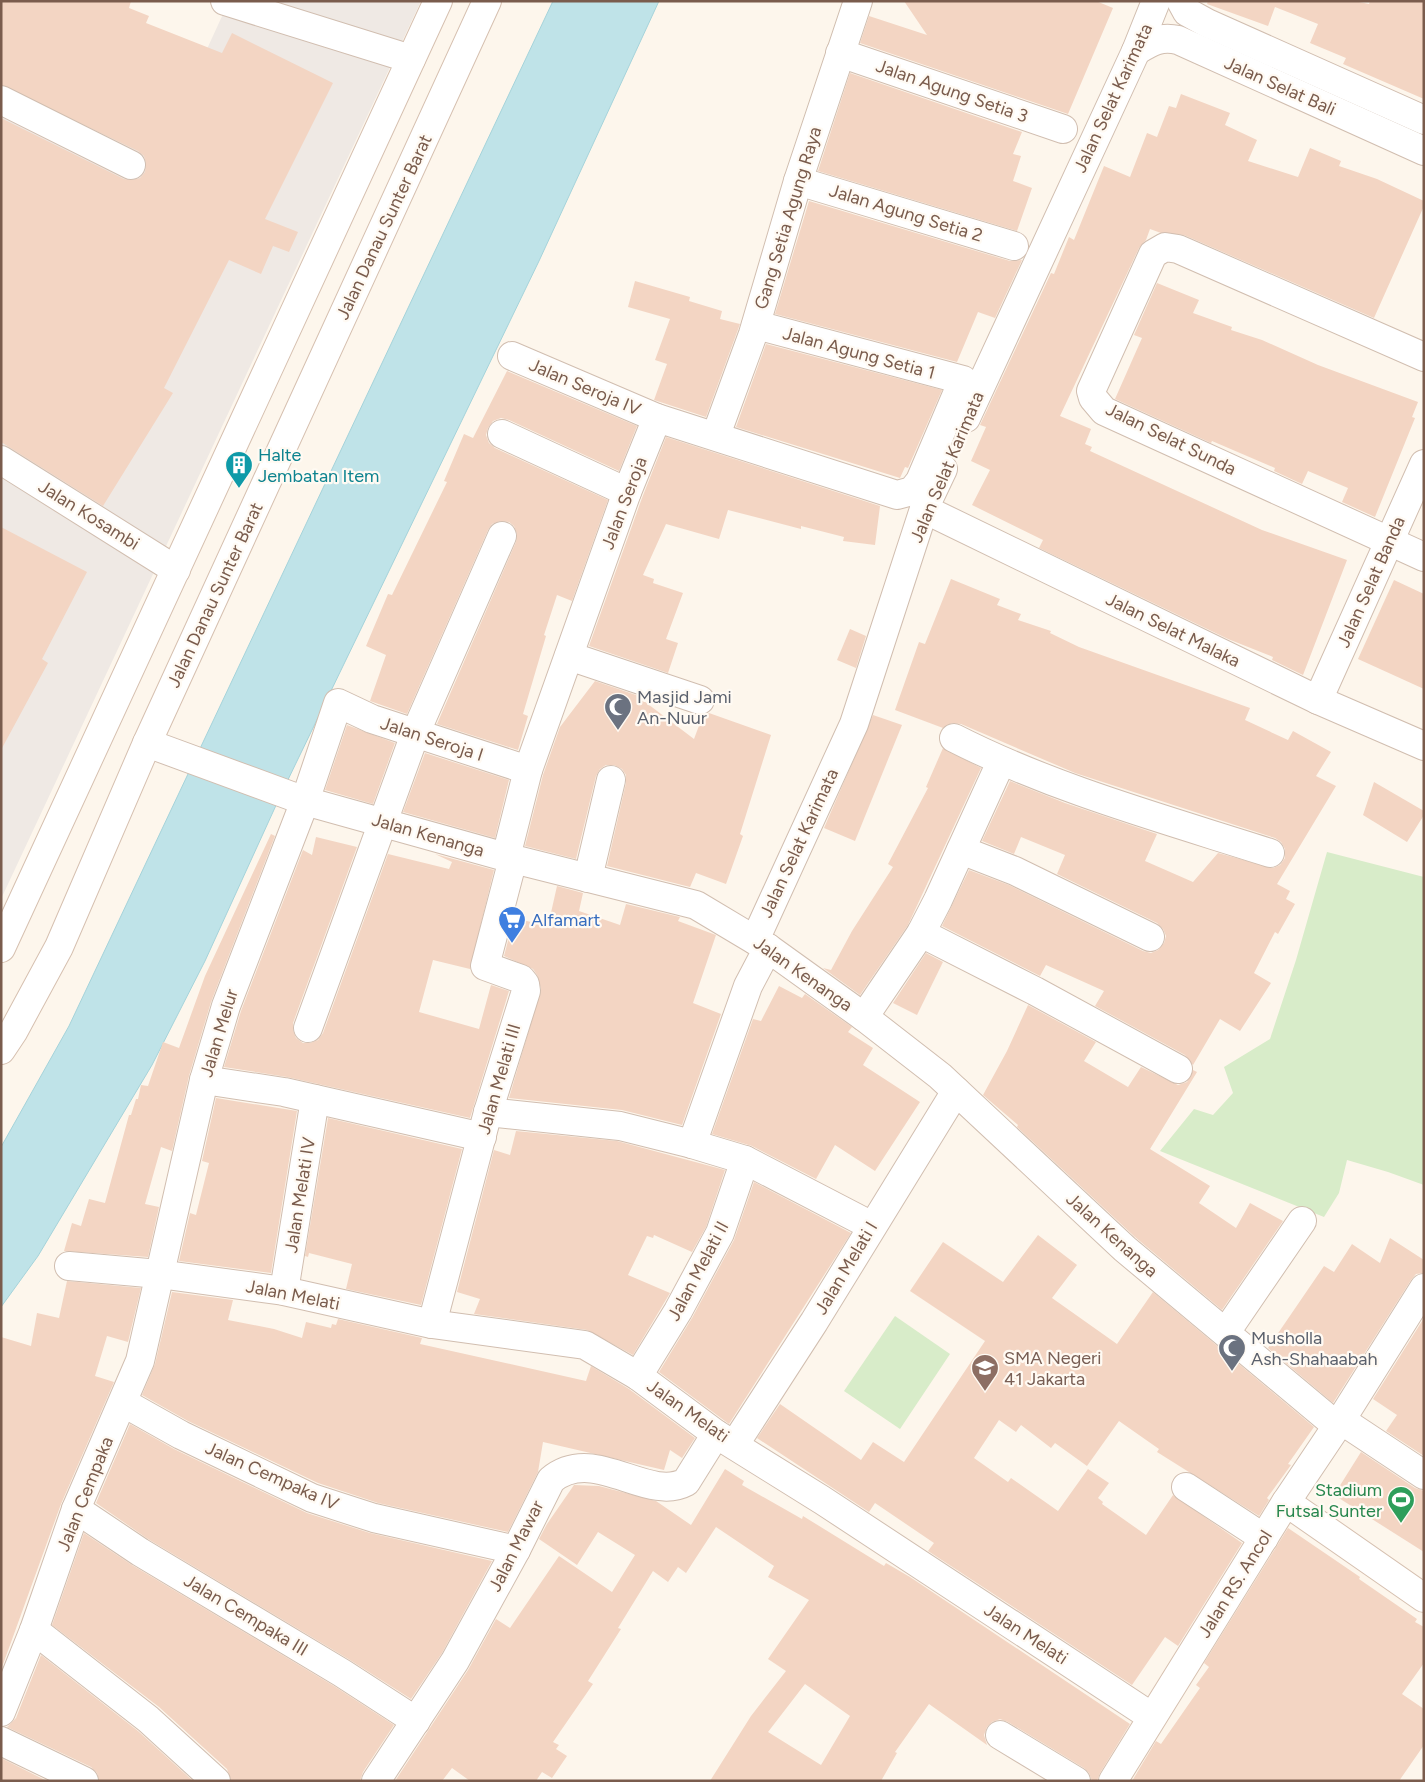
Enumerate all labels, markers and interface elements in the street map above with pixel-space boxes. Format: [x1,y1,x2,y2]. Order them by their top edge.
street label: Jalan Selat Karimata [1069,20,1157,176]
street label: Jalan Selat Bali [1221,52,1339,120]
street label: Jalan Agung Setia 3 [873,55,1031,127]
street label: Gang Setia Agung Raya [750,124,826,312]
street label: Jalan Danau Sunter Barat [331,131,437,323]
street label: Jalan Agung Setia 2 [827,179,985,247]
street label: Jalan Agung Setia 1 [780,322,938,384]
street label: Jalan Seroja IV [526,354,645,421]
street label: Jalan Selat Karimata [905,388,989,546]
street label: Jalan Selat Sunda [1102,398,1240,480]
place label: Halte Jembatan Item [258,444,379,487]
building icon: Halte Jembatan Item [224,450,254,489]
street label: Jalan Seroja [596,454,652,552]
street label: Jalan Kosambi [34,475,144,555]
street label: Jalan Danau Sunter Barat [162,499,268,691]
street label: Jalan Selat Banda [1332,513,1410,651]
street label: Jalan Selat Malaka [1102,588,1244,672]
place label: Masjid Jami An-Nuur [637,686,732,729]
mosque icon: Masjid Jami An-Nuur [603,692,633,731]
street label: Jalan Seroja I [378,712,486,766]
street label: Jalan Selat Karimata [755,765,843,921]
street label: Jalan Kenanga [369,808,487,862]
supermarket icon: Alfamart [497,905,527,944]
place label: Alfamart [531,909,600,931]
street label: Jalan Kenanga [749,932,857,1016]
street label: Jalan Melur [195,986,243,1080]
street label: Jalan Melati III [473,1021,525,1137]
street label: Jalan Melati IV [280,1135,320,1255]
street label: Jalan Kenanga [1062,1188,1162,1282]
street label: Jalan Melati II [663,1218,733,1324]
street label: Jalan Melati I [810,1218,882,1318]
street label: Jalan Melati [244,1275,342,1315]
place label: Musholla Ash-Shahaabah [1251,1327,1378,1370]
mosque icon: Musholla Ash-Shahaabah [1217,1333,1247,1372]
place label: SMA Negeri 41 Jakarta [1004,1347,1101,1390]
school or university icon: SMA Negeri 41 Jakarta [970,1353,1000,1392]
street label: Jalan Melati [643,1375,733,1447]
street label: Jalan Cempaka [52,1433,118,1555]
street label: Jalan Cempaka IV [202,1437,343,1515]
place label: Stadium Futsal Sunter [1276,1479,1382,1522]
sports icon: Stadium Futsal Sunter [1386,1485,1416,1524]
street label: Jalan Mawar [484,1497,548,1595]
street label: Jalan RS. Ancol [1193,1526,1277,1642]
street label: Jalan Cempaka III [180,1569,312,1661]
street label: Jalan Melati [980,1599,1072,1669]

